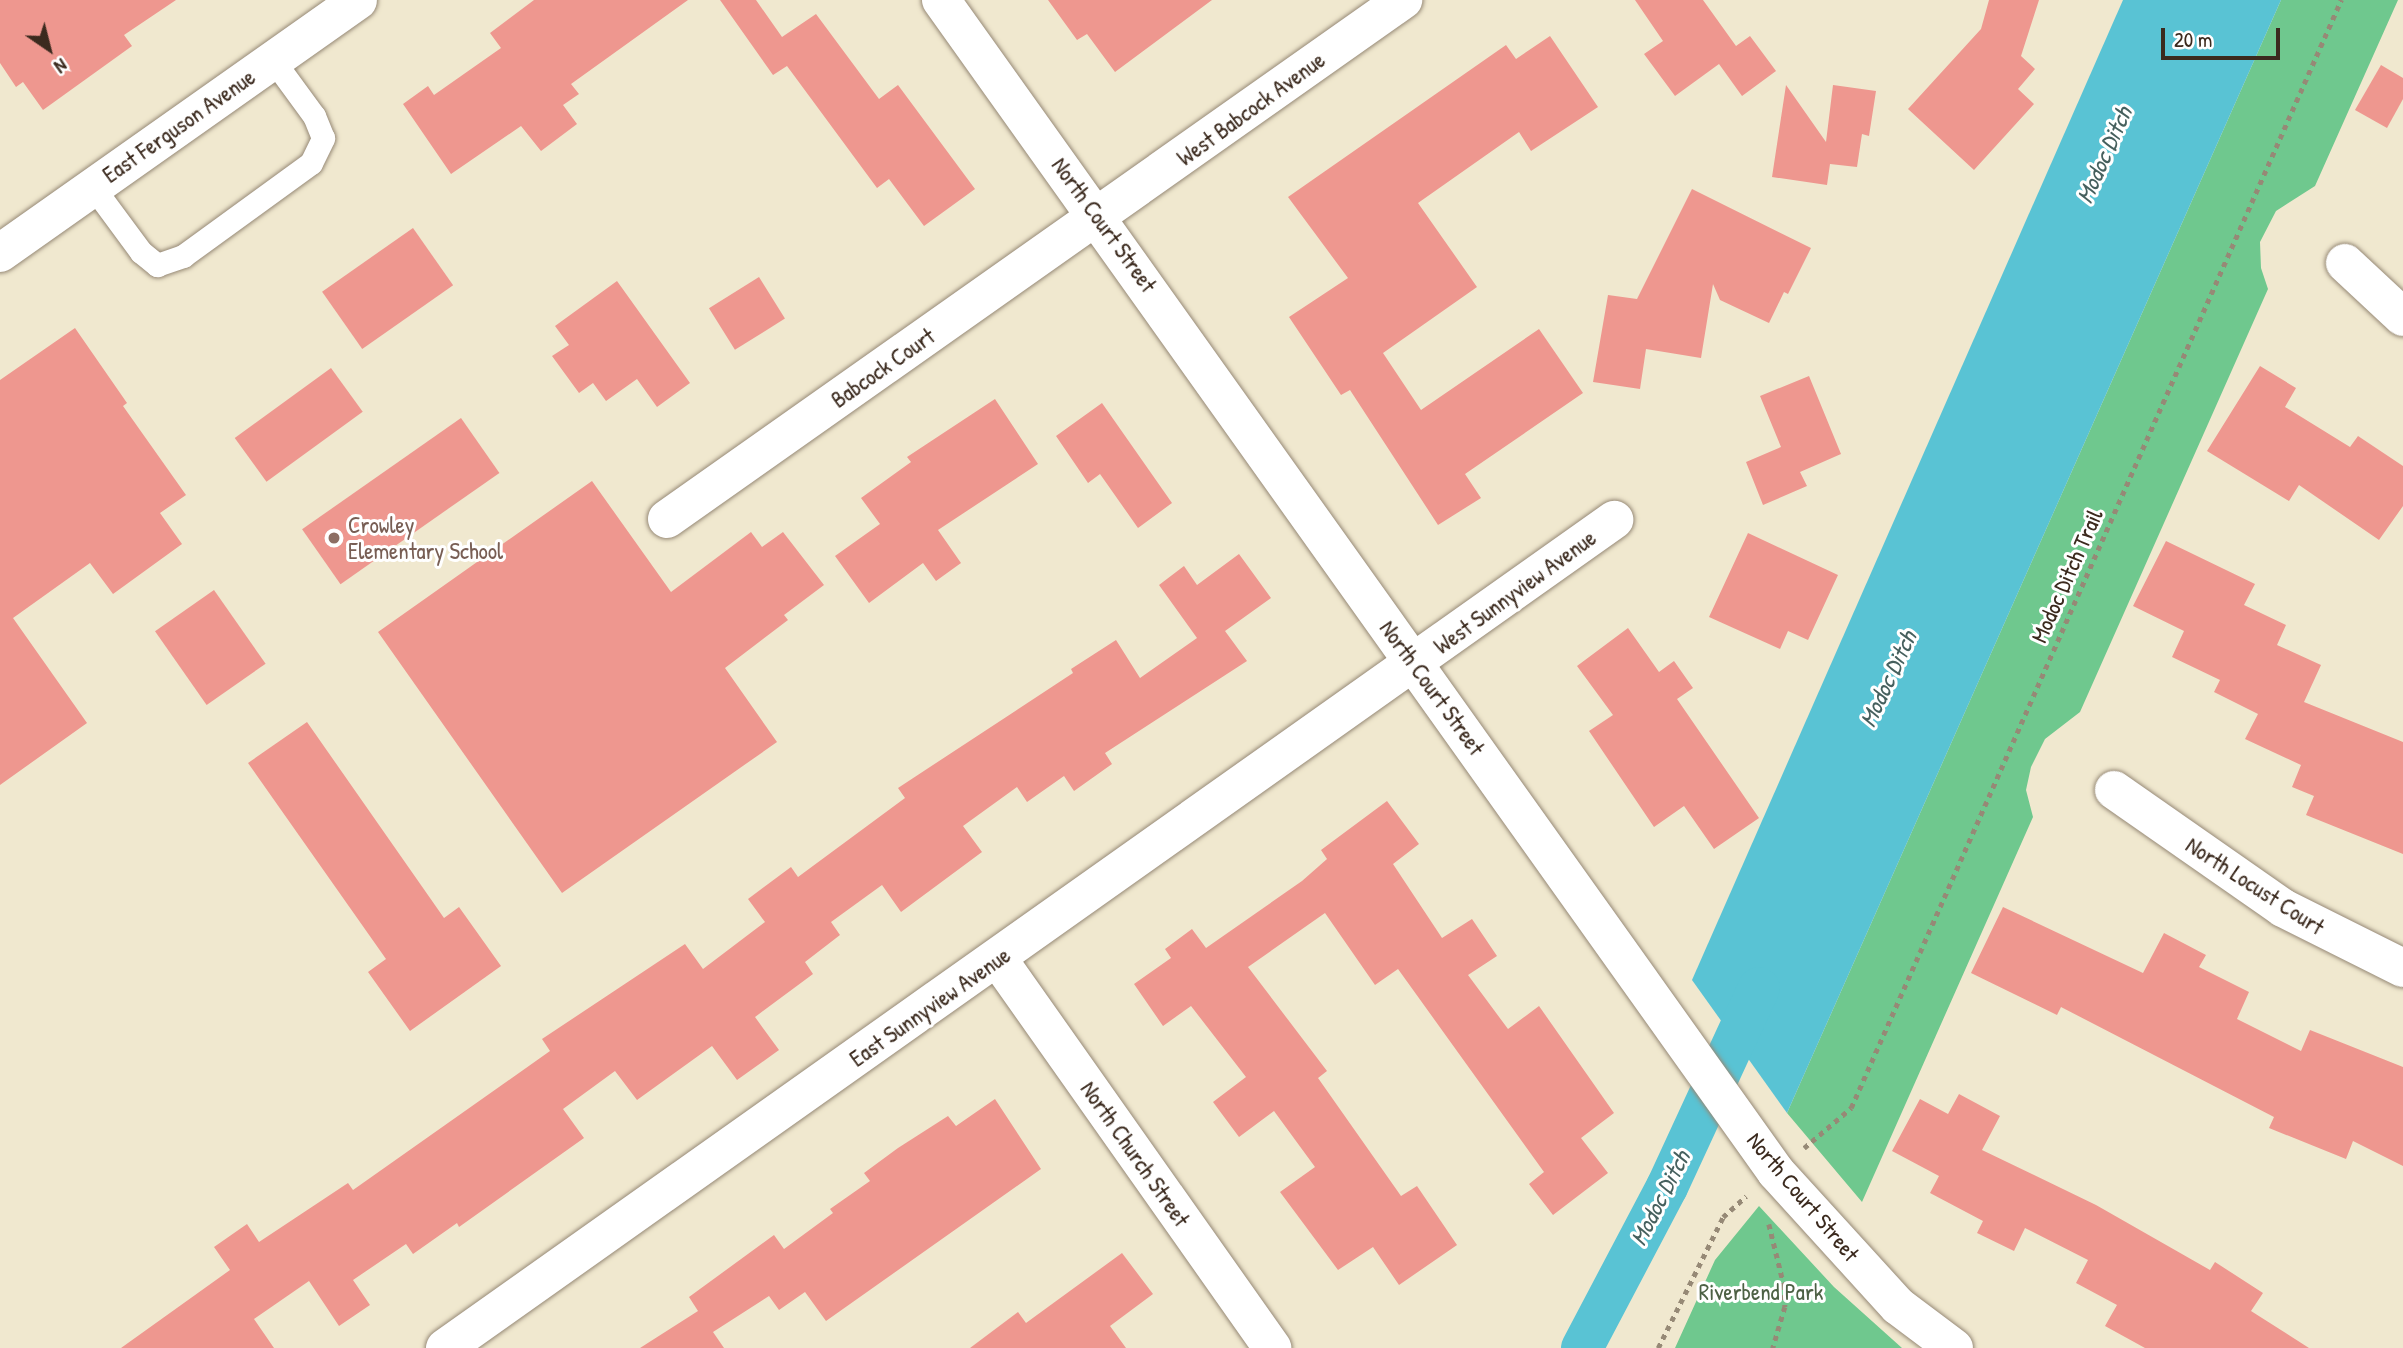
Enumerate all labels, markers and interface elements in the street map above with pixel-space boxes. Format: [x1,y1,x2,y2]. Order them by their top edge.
north arrow [14,14,84,84]
scale bar [2165,14,2284,58]
text: 20 m [2174,25,2212,54]
street label: West Babcock Avenue [1172,46,1330,172]
text: N [49,53,73,80]
street label: East Ferguson Avenue [98,63,260,189]
water label: Modoc Ditch [2070,102,2138,208]
street label: North Court Street [1046,152,1162,298]
street label: Babcock Court [826,322,940,414]
street label: Modoc Ditch Trail [2025,505,2109,647]
place label: Crowley Elementary School [348,511,503,565]
street label: West Sunnyview Avenue [1429,524,1601,660]
marker: Crowley Elementary School [326,530,342,546]
street label: North Court Street [1374,615,1490,761]
water label: Modoc Ditch [1853,627,1923,731]
street label: North Locust Court [2181,831,2329,941]
street label: East Sunnyview Avenue [845,941,1015,1073]
street label: North Church Street [1075,1076,1195,1232]
street label: North Court Street [1741,1127,1865,1267]
water label: Modoc Ditch [1624,1146,1696,1250]
park label: Riverbend Park [1699,1278,1823,1306]

